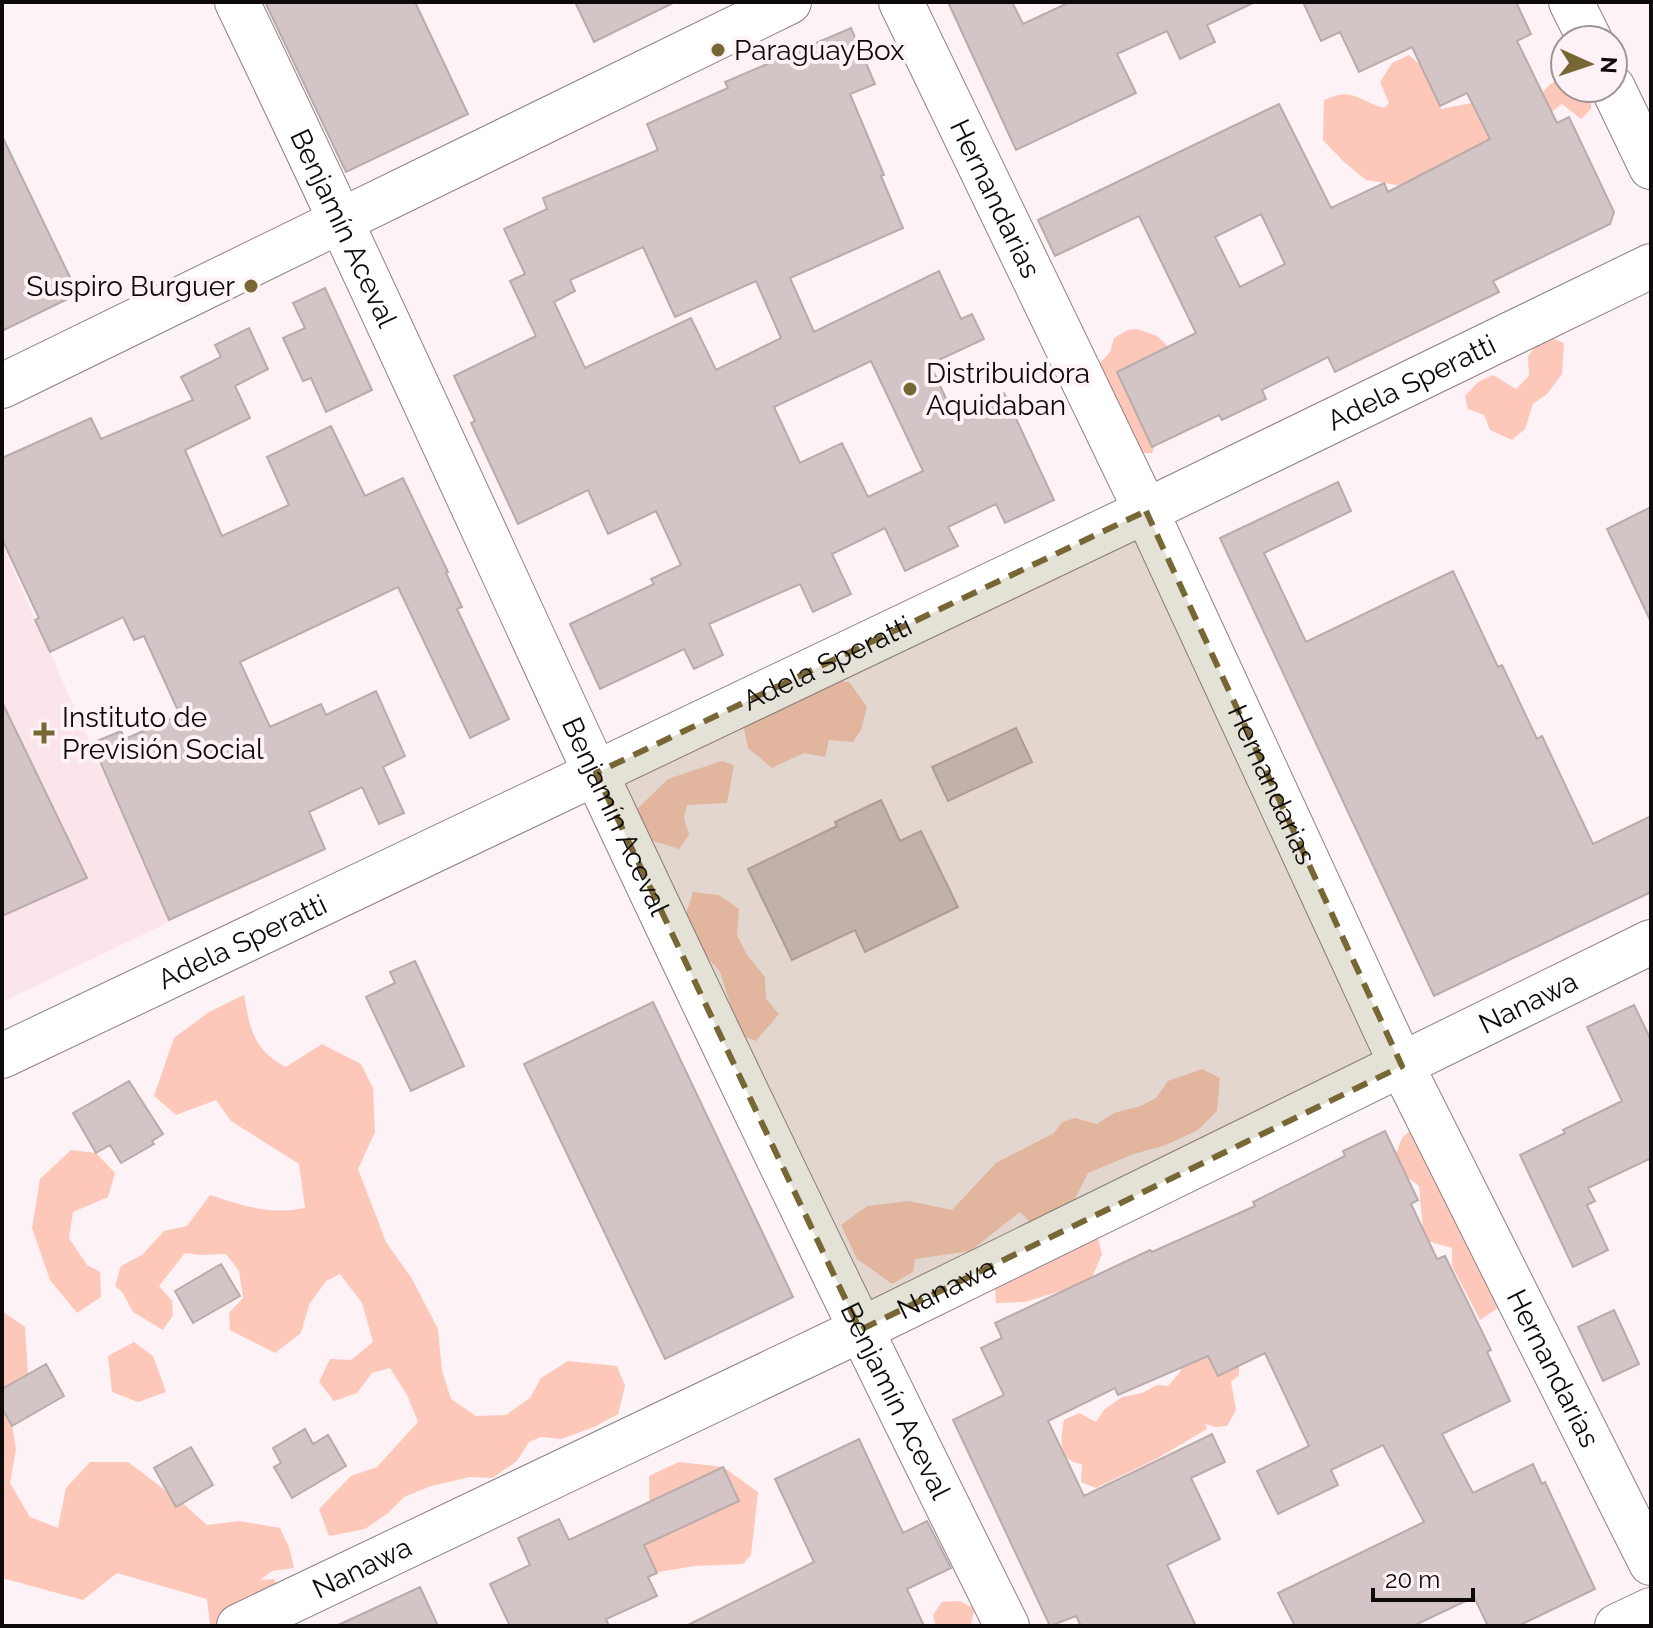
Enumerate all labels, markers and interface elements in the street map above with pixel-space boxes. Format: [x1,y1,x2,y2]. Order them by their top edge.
north arrow [1549,24,1629,104]
place label: ParaguayBox [734,34,904,67]
marker: ParaguayBox [709,41,727,59]
text: N [1596,56,1622,74]
street label: Hernandarias [943,114,1047,283]
street label: Benjamín Aceval [283,124,404,333]
place label: Suspiro Burguer [26,270,235,303]
marker: Suspiro Burguer [242,277,260,295]
street label: Adela Speratti [1322,328,1501,438]
place label: Distribuidora Aquidaban [926,357,1090,422]
marker: Distribuidora Aquidaban [901,380,919,398]
street label: Adela Speratti [738,609,917,718]
street label: Hernandarias [1221,700,1323,870]
place label: Instituto de Previsión Social [62,701,264,766]
street label: Benjamín Aceval [555,712,676,921]
marker: Instituto de Previsión Social [33,722,55,744]
street label: Adela Speratti [153,888,332,996]
street label: Nanawa [1474,965,1583,1041]
street label: Nanawa [892,1250,1001,1326]
street label: Hernandarias [1500,1284,1606,1453]
street label: Benjamín Aceval [833,1297,958,1505]
street label: Nanawa [307,1530,417,1606]
scale bar [1373,1552,1473,1602]
text: 20 m [1385,1565,1440,1594]

